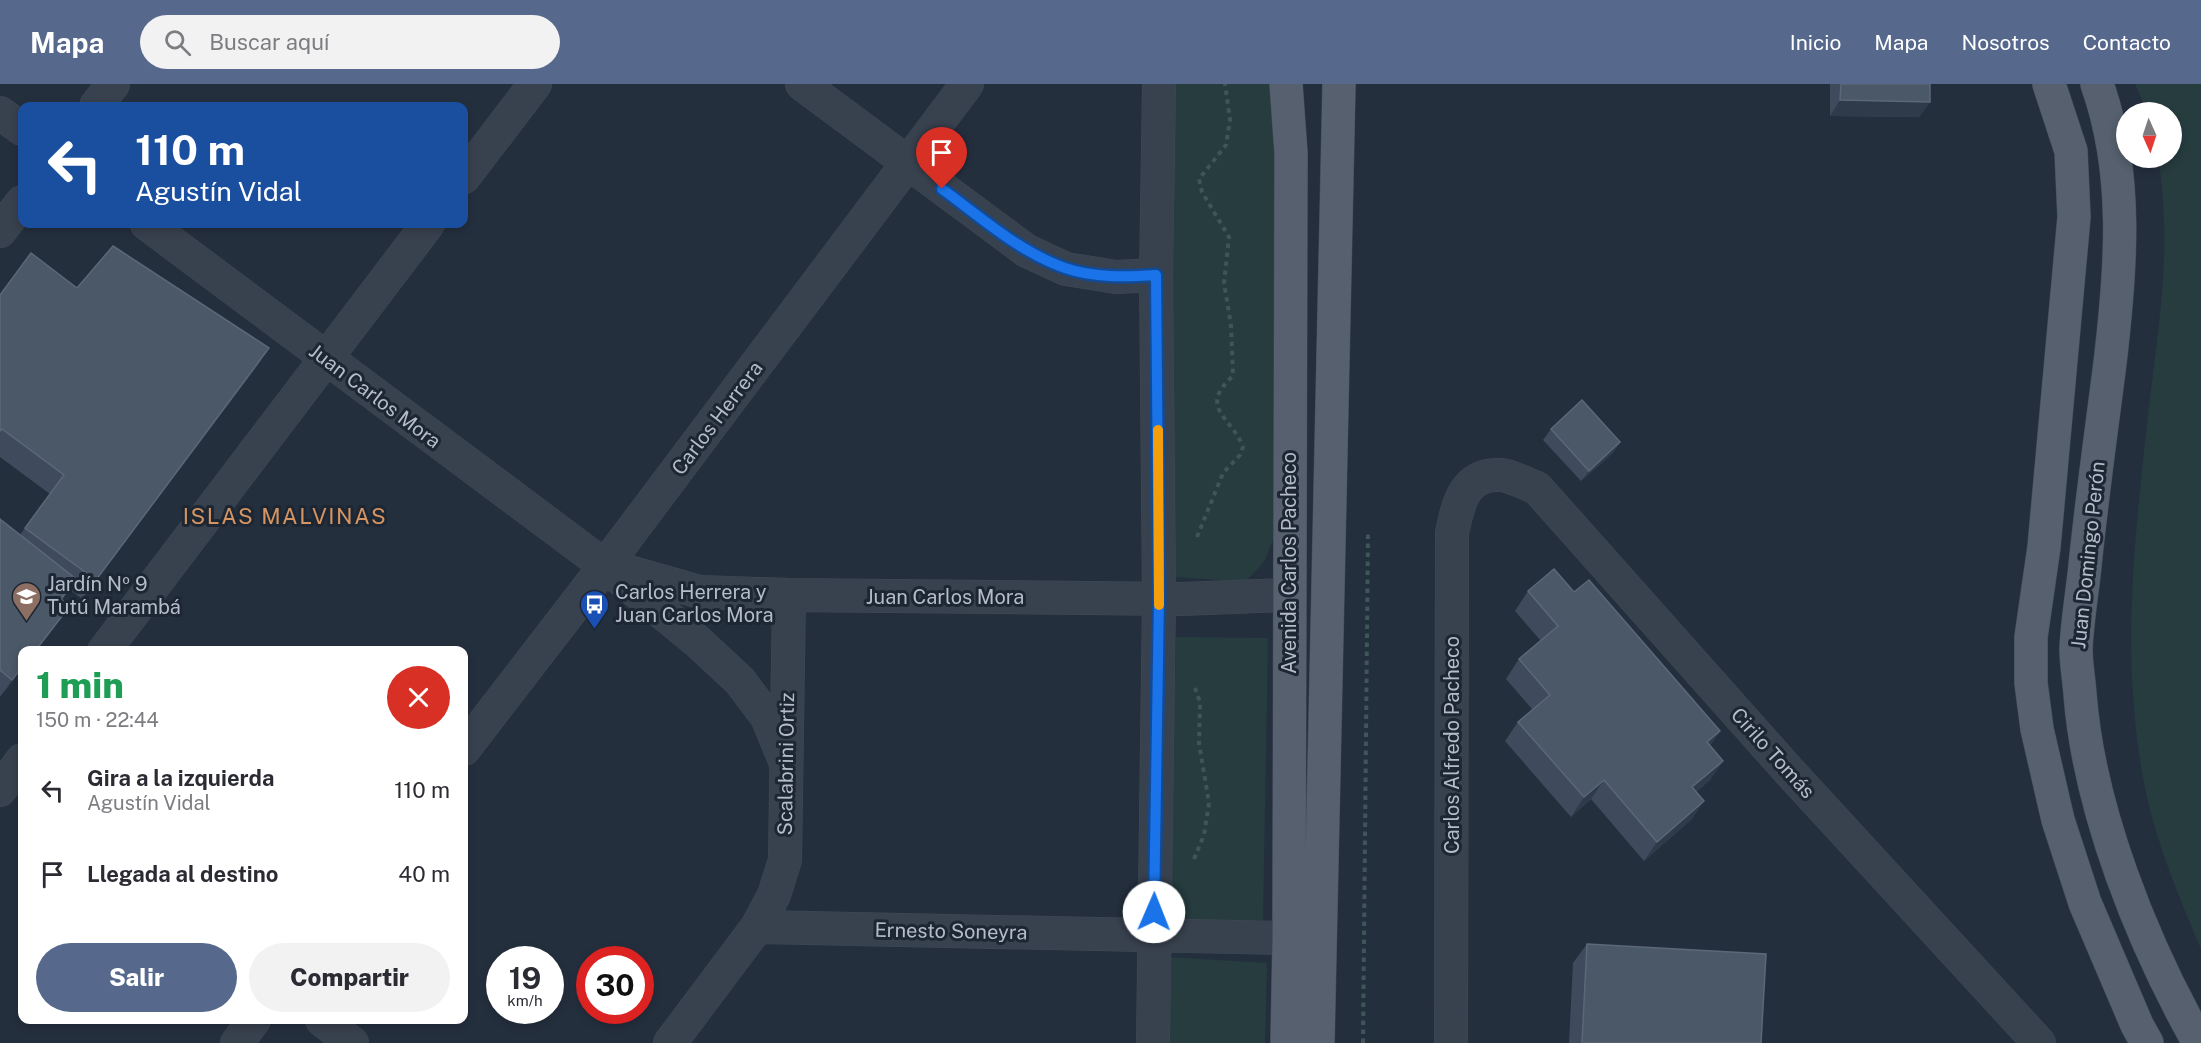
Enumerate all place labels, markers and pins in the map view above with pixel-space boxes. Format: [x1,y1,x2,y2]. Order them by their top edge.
pin [916,127,967,189]
place label: Jardín Nº 9 Tutú Marambá [47,572,181,619]
school or university icon: Jardín Nº 9 Tutú Marambá [10,580,42,622]
place label: Carlos Herrera y Juan Carlos Mora [615,580,773,627]
bus stop icon: Carlos Herrera y Juan Carlos Mora [578,588,610,630]

